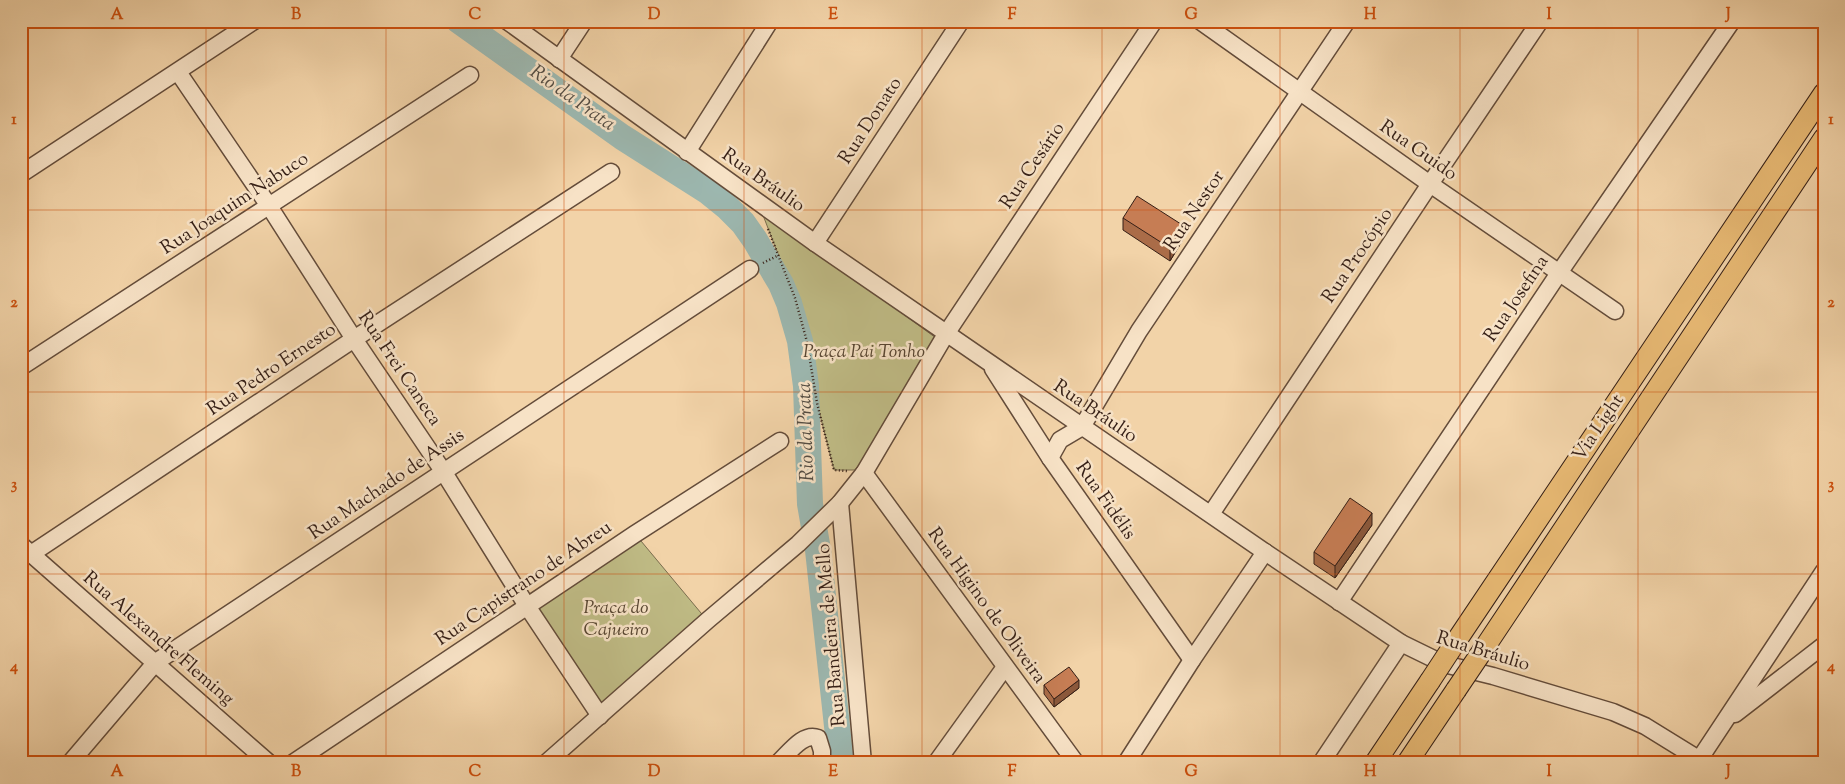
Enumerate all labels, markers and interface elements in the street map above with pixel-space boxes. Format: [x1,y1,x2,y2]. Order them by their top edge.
text: A [111,4,124,27]
text: B [291,4,301,27]
text: C [469,4,482,27]
text: D [648,4,661,27]
text: E [828,4,838,27]
text: F [1008,4,1017,27]
text: G [1184,4,1198,27]
text: H [1364,4,1377,27]
text: I [1546,4,1552,27]
text: J [1724,4,1731,27]
water label: Rio da Prata [523,59,621,139]
street label: Rua Donato [833,72,909,170]
text: 1 [11,109,17,132]
text: 1 [1828,109,1834,132]
street label: Rua Guido [1374,114,1462,188]
street label: Rua Cesário [994,117,1072,215]
street label: Rua Bráulio [716,142,810,220]
street label: Rua Joaquim Nabuco [156,146,314,262]
street label: Rua Nestor [1158,165,1232,257]
street label: Rua Procópio [1316,203,1400,309]
street label: Rua Josefina [1478,250,1556,348]
text: 2 [10,292,18,315]
text: 2 [1827,292,1835,315]
street label: Rua Frei Caneca [350,306,448,432]
street label: Rua Pedro Ernesto [202,317,342,423]
park label: Praça Pai Tonho [803,339,925,366]
street label: Rua Bráulio [1048,374,1142,450]
water label: Rio da Prata [791,382,823,482]
street label: Via Light [1567,389,1632,467]
street label: Rua Machado de Assis [304,423,470,547]
street label: Rua Fidélis [1068,456,1142,546]
text: 3 [11,474,18,497]
text: 3 [1828,474,1835,497]
street label: Rua Capistrano de Abreu [430,515,618,653]
street label: Rua Higino de Oliveira [920,522,1052,690]
street label: Rua Bandeira de Mello [811,542,853,728]
street label: Rua Alexandre Fleming [76,566,240,712]
park label: Praça do Cajueiro [583,595,649,644]
street label: Rua Bráulio [1433,625,1533,679]
text: 4 [9,656,18,679]
text: 4 [1826,656,1835,679]
text: A [111,761,124,784]
text: B [291,761,301,784]
text: C [469,761,482,784]
text: D [648,761,661,784]
text: E [828,761,838,784]
text: F [1008,761,1017,784]
text: G [1184,761,1198,784]
text: H [1364,761,1377,784]
text: I [1546,761,1552,784]
text: J [1724,761,1731,784]

